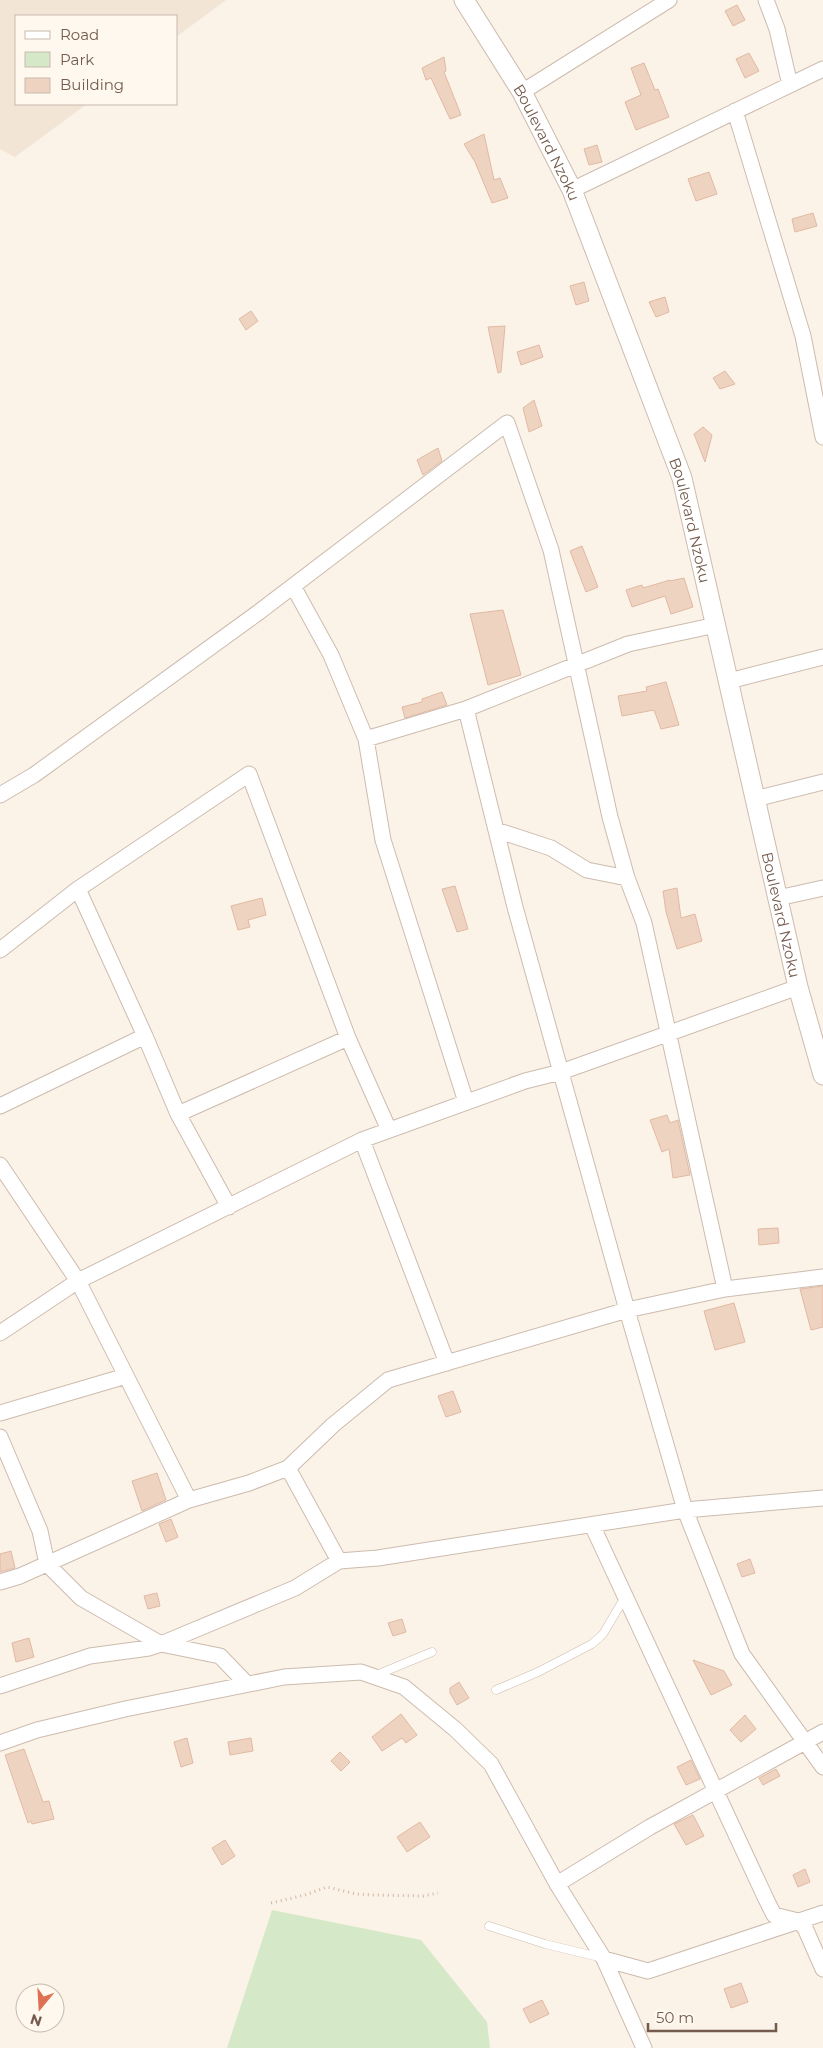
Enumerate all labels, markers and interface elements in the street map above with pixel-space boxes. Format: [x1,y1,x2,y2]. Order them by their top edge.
legend [15,15,178,105]
text: Road [60,25,99,44]
text: Park [60,50,94,69]
text: Building [60,75,124,94]
street label: Boulevard Nzoku [510,80,585,203]
street label: Boulevard Nzoku [666,455,715,585]
street label: Boulevard Nzoku [758,850,805,979]
north arrow [15,1983,65,2033]
scale bar [648,2000,776,2032]
text: 50 m [656,2008,694,2027]
text: N [28,2010,44,2031]

